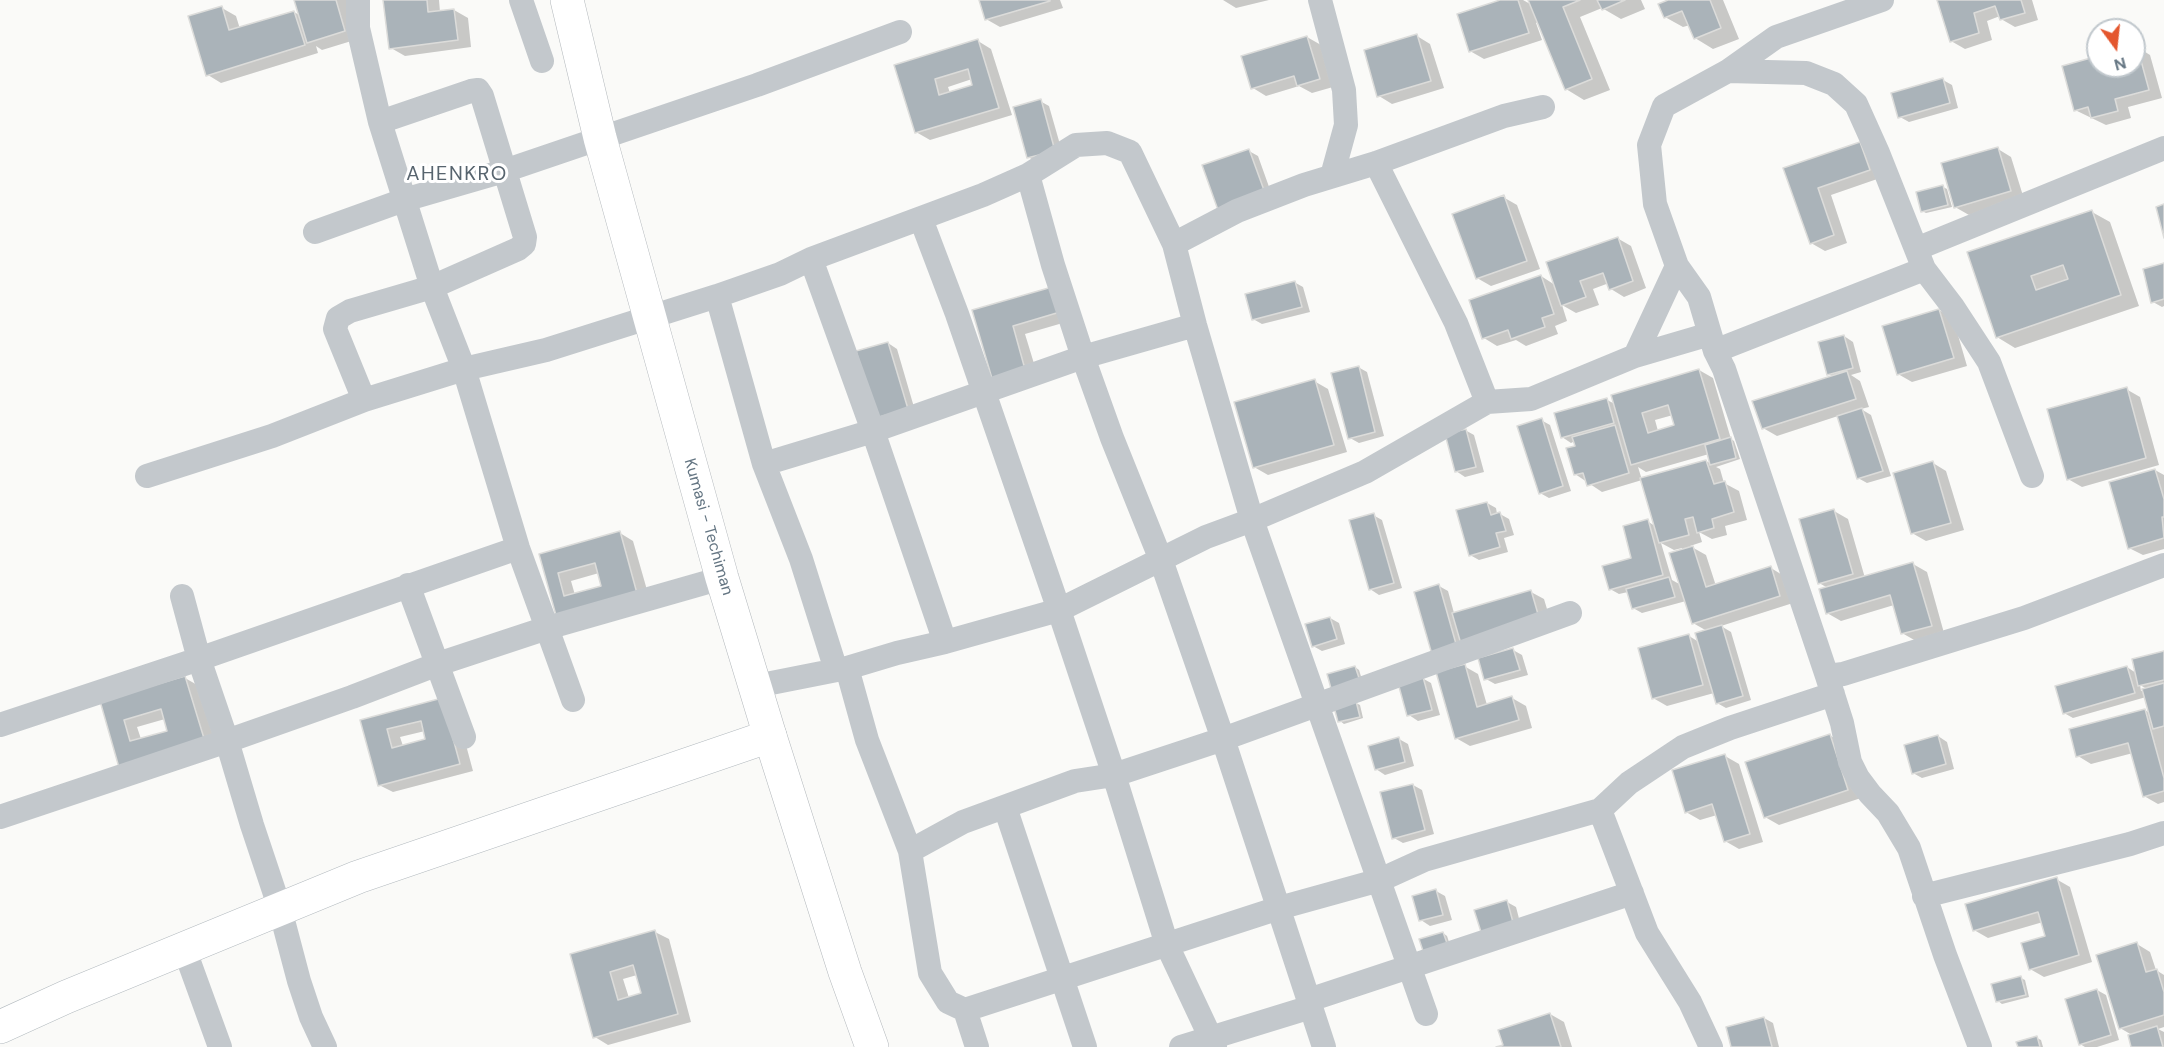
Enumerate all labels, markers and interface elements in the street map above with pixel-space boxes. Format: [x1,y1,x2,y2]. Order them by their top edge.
north arrow [2086,18,2146,78]
text: N [2112,52,2129,76]
district label: AHENKRO [406,163,508,187]
street label: Kumasi - Techiman [679,456,737,598]

